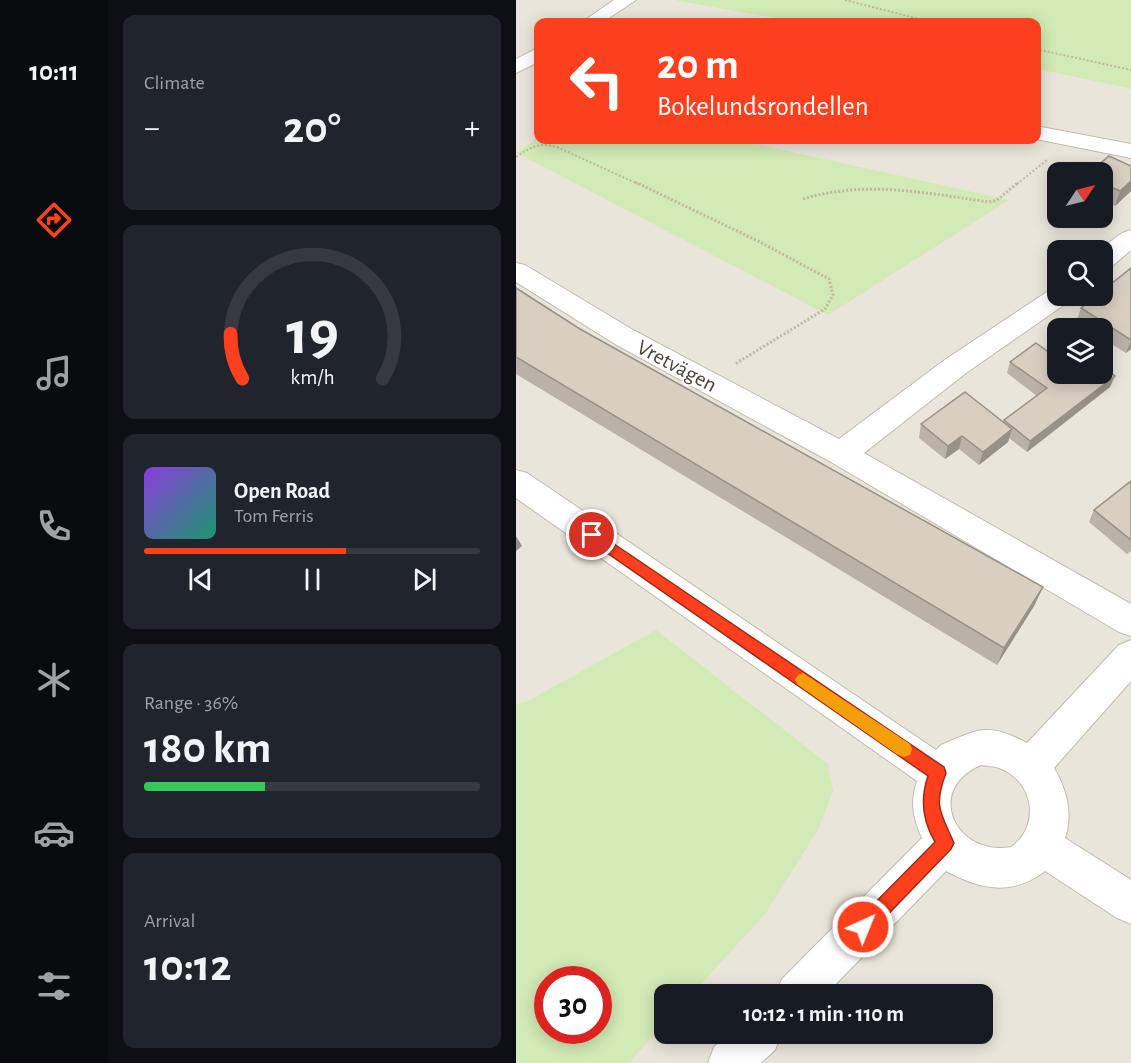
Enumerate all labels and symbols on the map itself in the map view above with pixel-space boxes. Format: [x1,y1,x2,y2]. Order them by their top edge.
north arrow [1047,162,1113,228]
street label: Vretvägen [633,336,721,396]
pin [566,509,617,560]
position arrow [831,895,895,959]
speed limit sign: 30 [534,966,612,1044]

